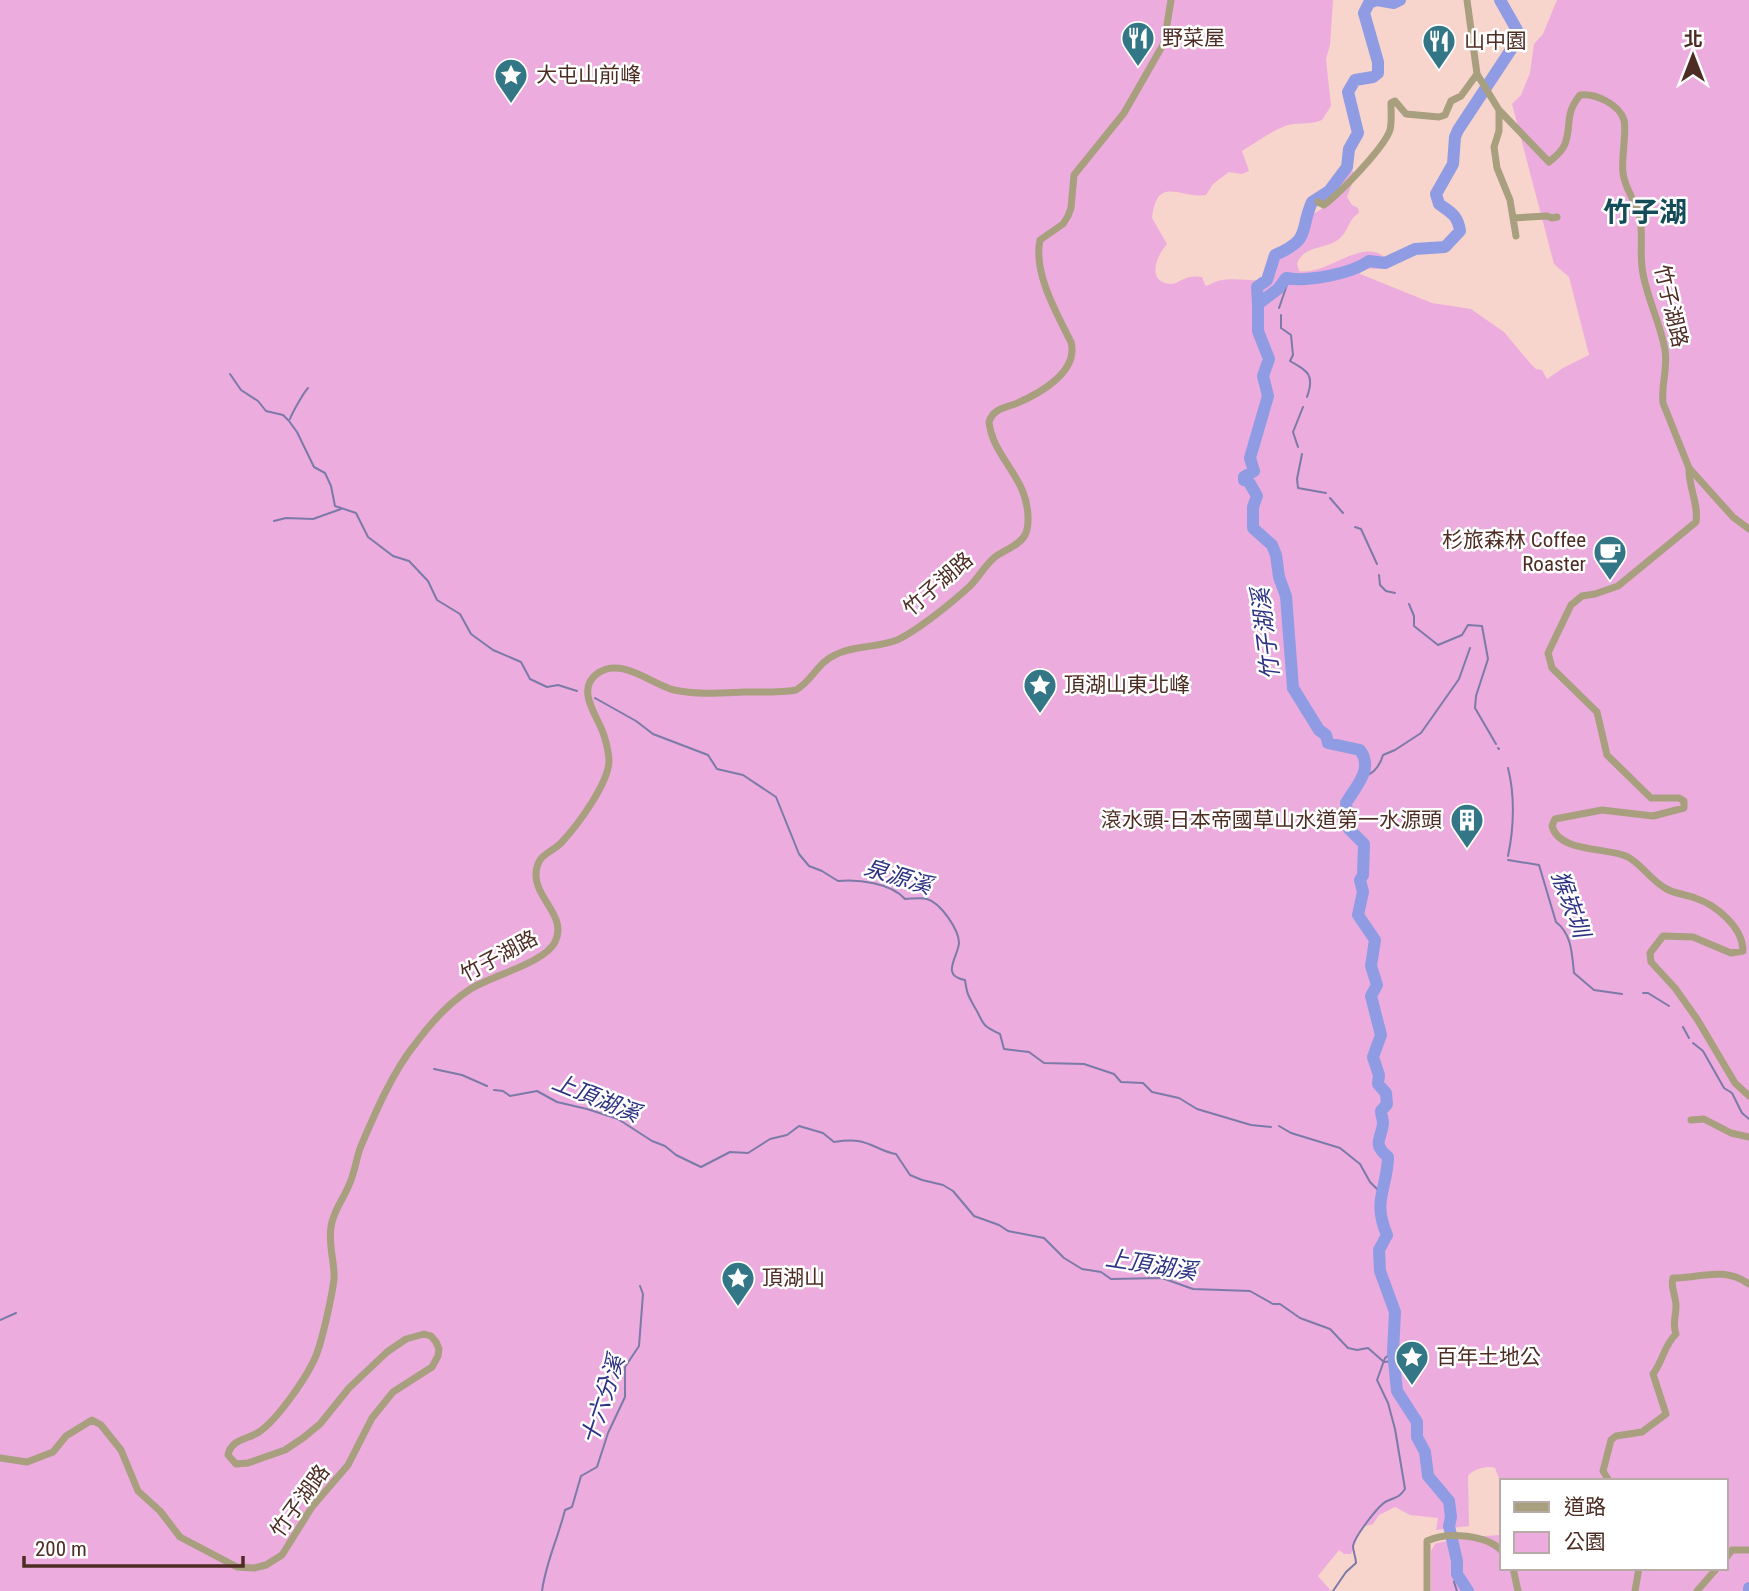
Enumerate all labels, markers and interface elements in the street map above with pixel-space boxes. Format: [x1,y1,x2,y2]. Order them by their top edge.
restaurant icon: 野菜屋 [1119,19,1157,68]
north arrow [1658,21,1728,91]
restaurant icon: 山中園 [1420,22,1458,71]
place label: 野菜屋 [1162,26,1225,50]
text: 北 [1683,28,1703,51]
place label: 山中園 [1464,29,1527,53]
place icon: 大屯山前峰 [492,56,530,105]
place label: 大屯山前峰 [536,63,641,87]
district label: 竹子湖 [1603,196,1687,229]
street label: 竹子湖路 [1650,262,1692,350]
place label: 杉旅森林 Coffee Roaster [1442,528,1586,576]
cafe icon: 杉旅森林 Coffee Roaster [1591,533,1629,582]
street label: 竹子湖路 [898,547,978,621]
water label: 竹子湖溪 [1247,584,1285,681]
place icon: 頂湖山東北峰 [1021,666,1059,715]
place label: 頂湖山東北峰 [1064,673,1190,697]
building icon: 滾水頭-日本帝國草山水道第一水源頭 [1448,801,1486,850]
place label: 滾水頭-日本帝國草山水道第一水源頭 [1101,808,1442,832]
water label: 泉源溪 [861,854,938,901]
water label: 猴崁圳 [1546,867,1596,944]
street label: 竹子湖路 [456,926,542,986]
water label: 上頂湖溪 [548,1068,646,1129]
water label: 上頂湖溪 [1103,1244,1202,1286]
place icon: 頂湖山 [719,1259,757,1308]
place label: 頂湖山 [762,1266,825,1290]
place icon: 百年土地公 [1393,1338,1431,1387]
place label: 百年土地公 [1436,1345,1541,1369]
water label: 十六分溪 [576,1349,631,1448]
street label: 竹子湖路 [266,1460,334,1542]
legend [1500,1479,1728,1570]
text: 道路 [1564,1495,1606,1519]
scale bar [24,1524,243,1568]
text: 公園 [1564,1530,1606,1554]
text: 200 m [35,1537,87,1561]

